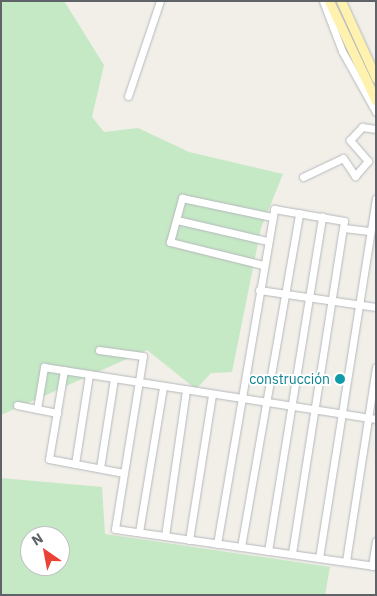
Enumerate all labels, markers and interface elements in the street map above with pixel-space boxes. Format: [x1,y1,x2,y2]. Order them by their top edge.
place label: construcción [249,371,330,387]
marker: construcción [334,373,346,385]
north arrow [20,526,70,576]
text: N [28,529,47,550]

